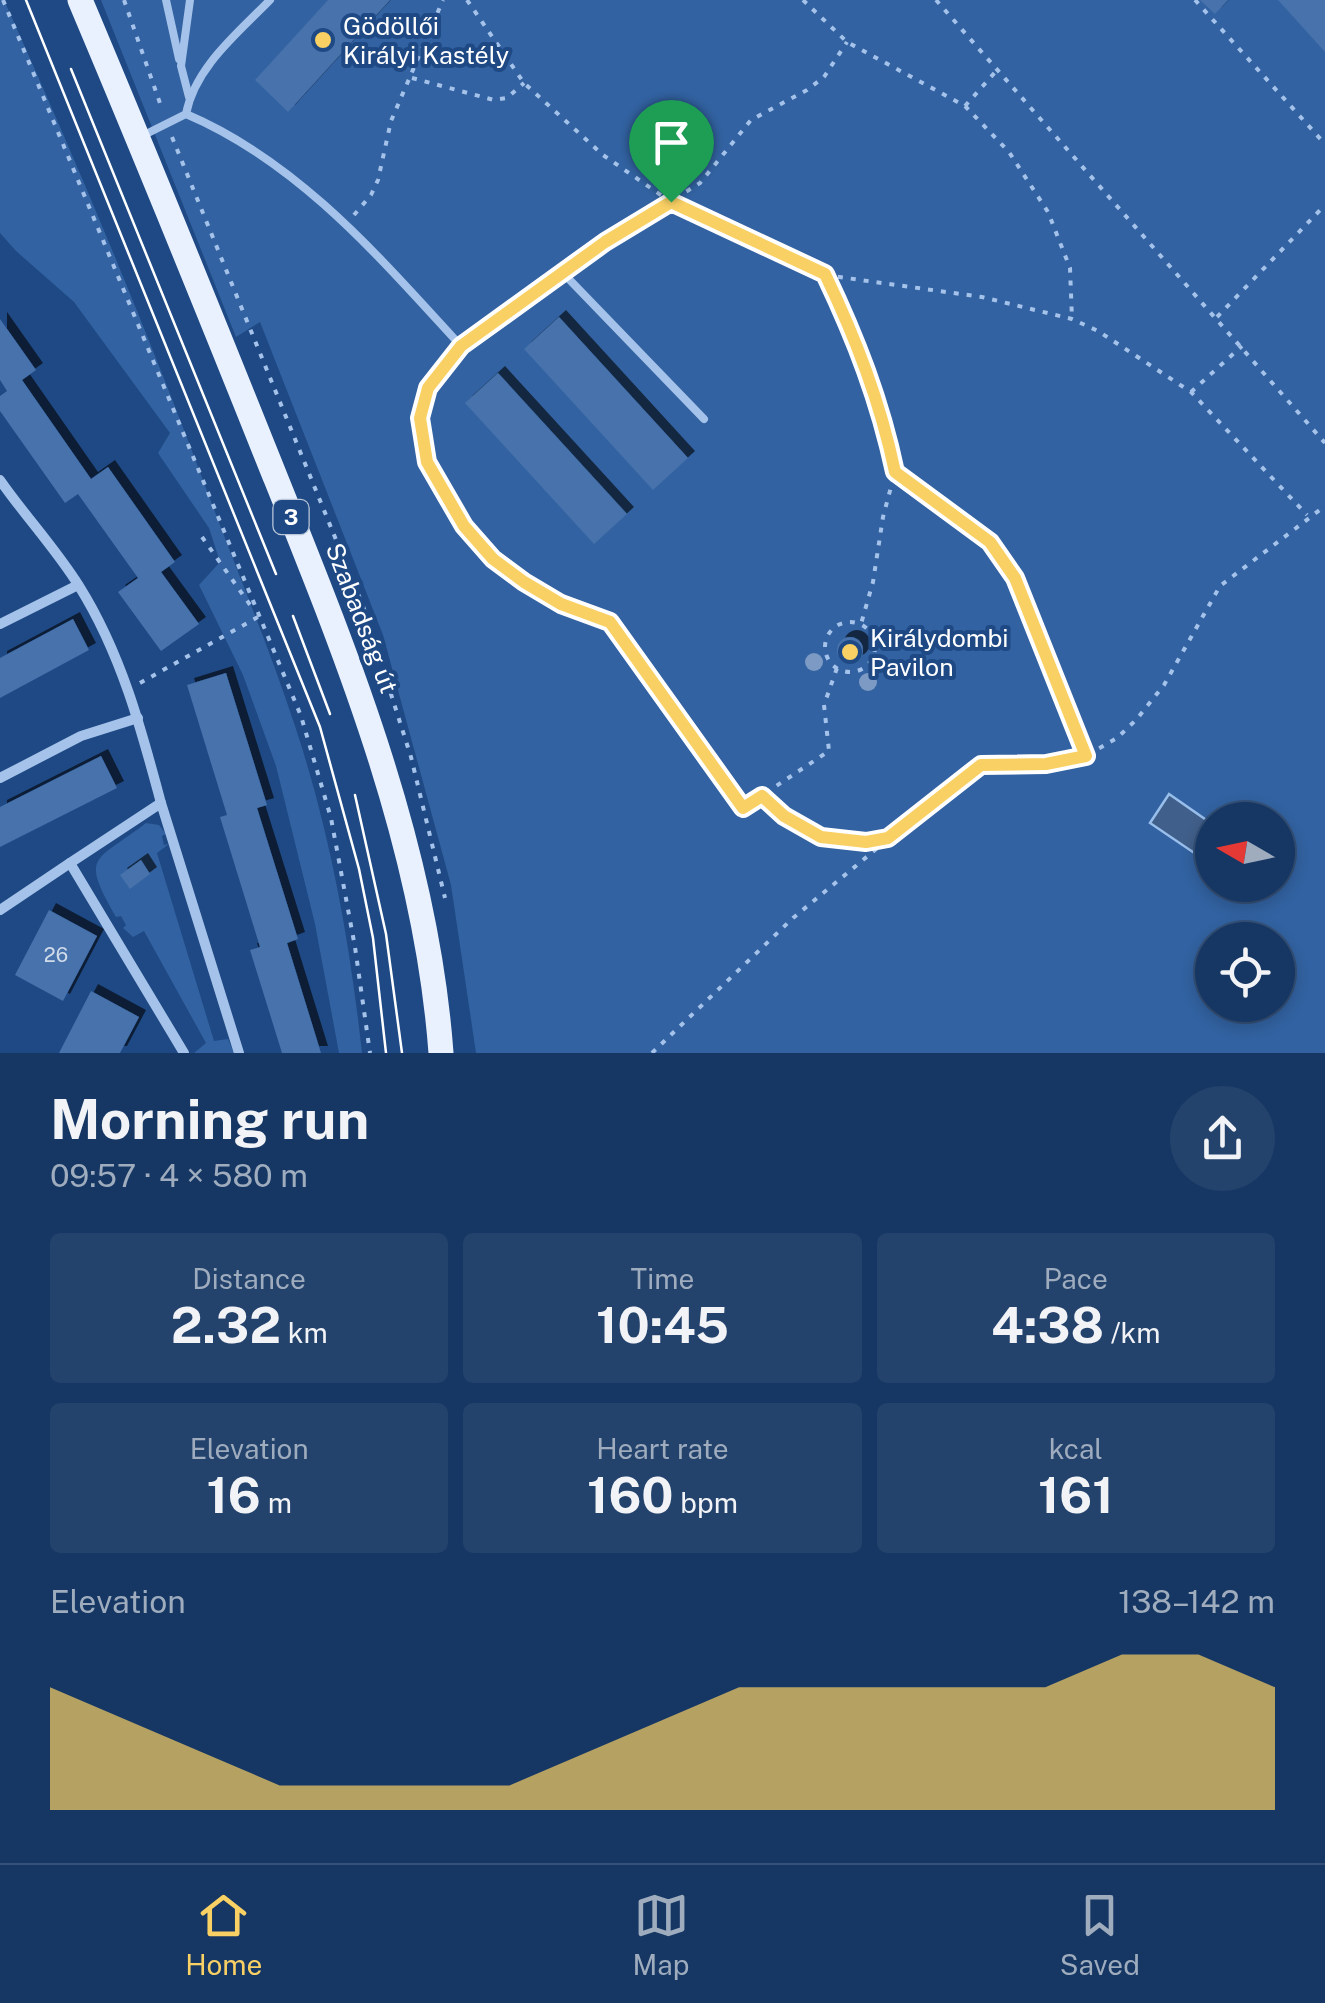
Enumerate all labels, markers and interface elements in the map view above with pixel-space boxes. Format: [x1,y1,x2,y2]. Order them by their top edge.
place label: Gödöllői Királyi Kastély [343,11,509,70]
marker: Gödöllői Királyi Kastély [312,29,334,51]
pin [629,100,714,203]
icon: arrive [644,115,699,170]
road number: 3 [274,500,308,534]
street label: Szabadság út [320,539,404,697]
place label: Királydombi Pavilon [870,623,1009,682]
marker: Királydombi Pavilon [839,641,861,663]
north arrow [1195,802,1295,902]
map controls [1195,802,1295,1022]
button: locate [1195,922,1295,1022]
house number: 26 [44,943,68,967]
button: share [1170,1086,1275,1191]
text: Morning run [50,1087,369,1151]
text: 09:57 · 4 × 580 m [50,1157,308,1194]
text: Distance [192,1262,306,1295]
text: Time [631,1262,694,1295]
text: Pace [1044,1262,1108,1295]
text: 2.32 [171,1295,281,1354]
text: 10:45 [596,1295,729,1354]
text: 4:38 [991,1295,1104,1354]
text: km [281,1316,328,1349]
text: /km [1104,1316,1161,1349]
text: Elevation [190,1432,309,1465]
text: Heart rate [596,1432,729,1465]
text: kcal [1049,1432,1103,1465]
text: 16 [206,1465,261,1524]
text: 160 [587,1465,674,1524]
text: 161 [1038,1465,1114,1524]
text: m [261,1486,292,1519]
text: bpm [674,1486,738,1519]
text: Elevation [50,1583,186,1620]
text: 138–142 m [1118,1583,1275,1620]
tab: Home [185,1888,262,1981]
tab: Map [633,1888,689,1981]
tab: Saved [1060,1888,1140,1981]

